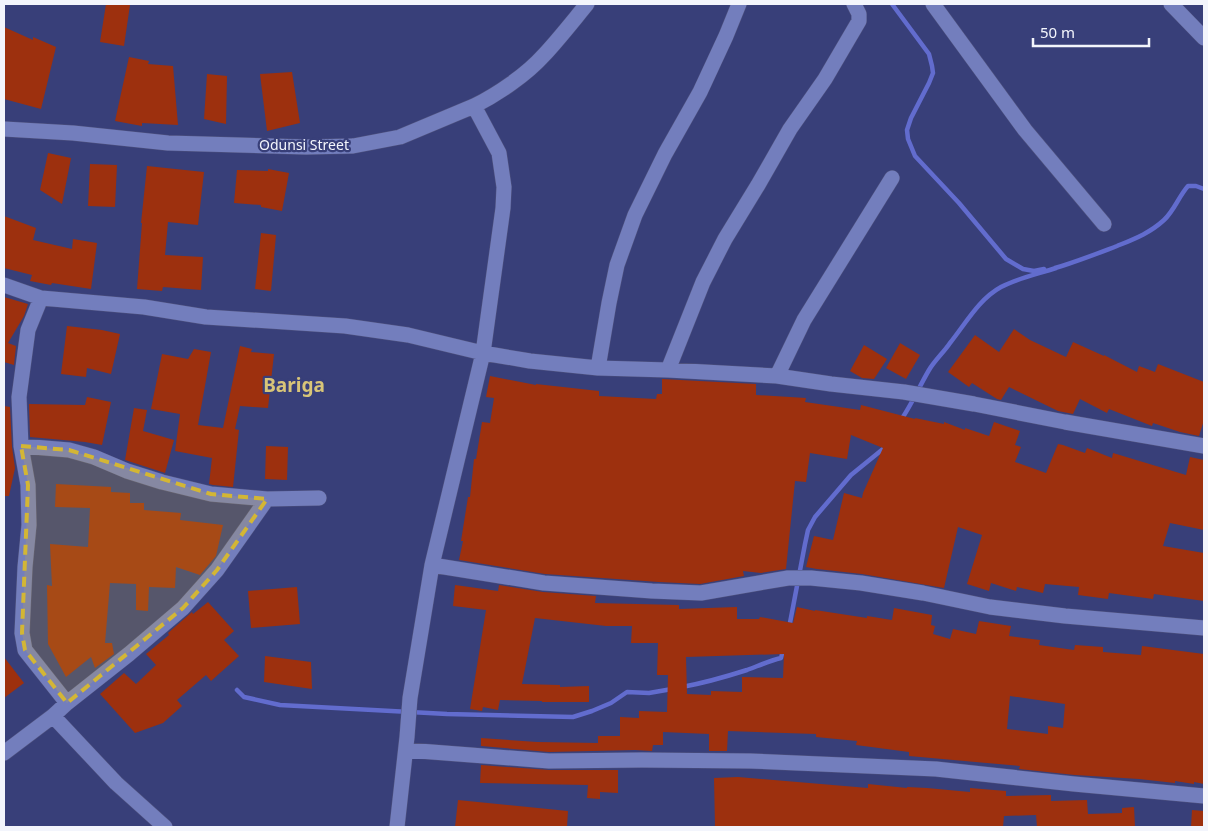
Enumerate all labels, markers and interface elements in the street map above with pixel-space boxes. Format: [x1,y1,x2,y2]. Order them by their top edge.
scale bar [1033,15,1149,47]
text: 50 m [1040,22,1075,42]
street label: Odunsi Street [259,135,349,154]
district label: Bariga [263,372,325,398]

